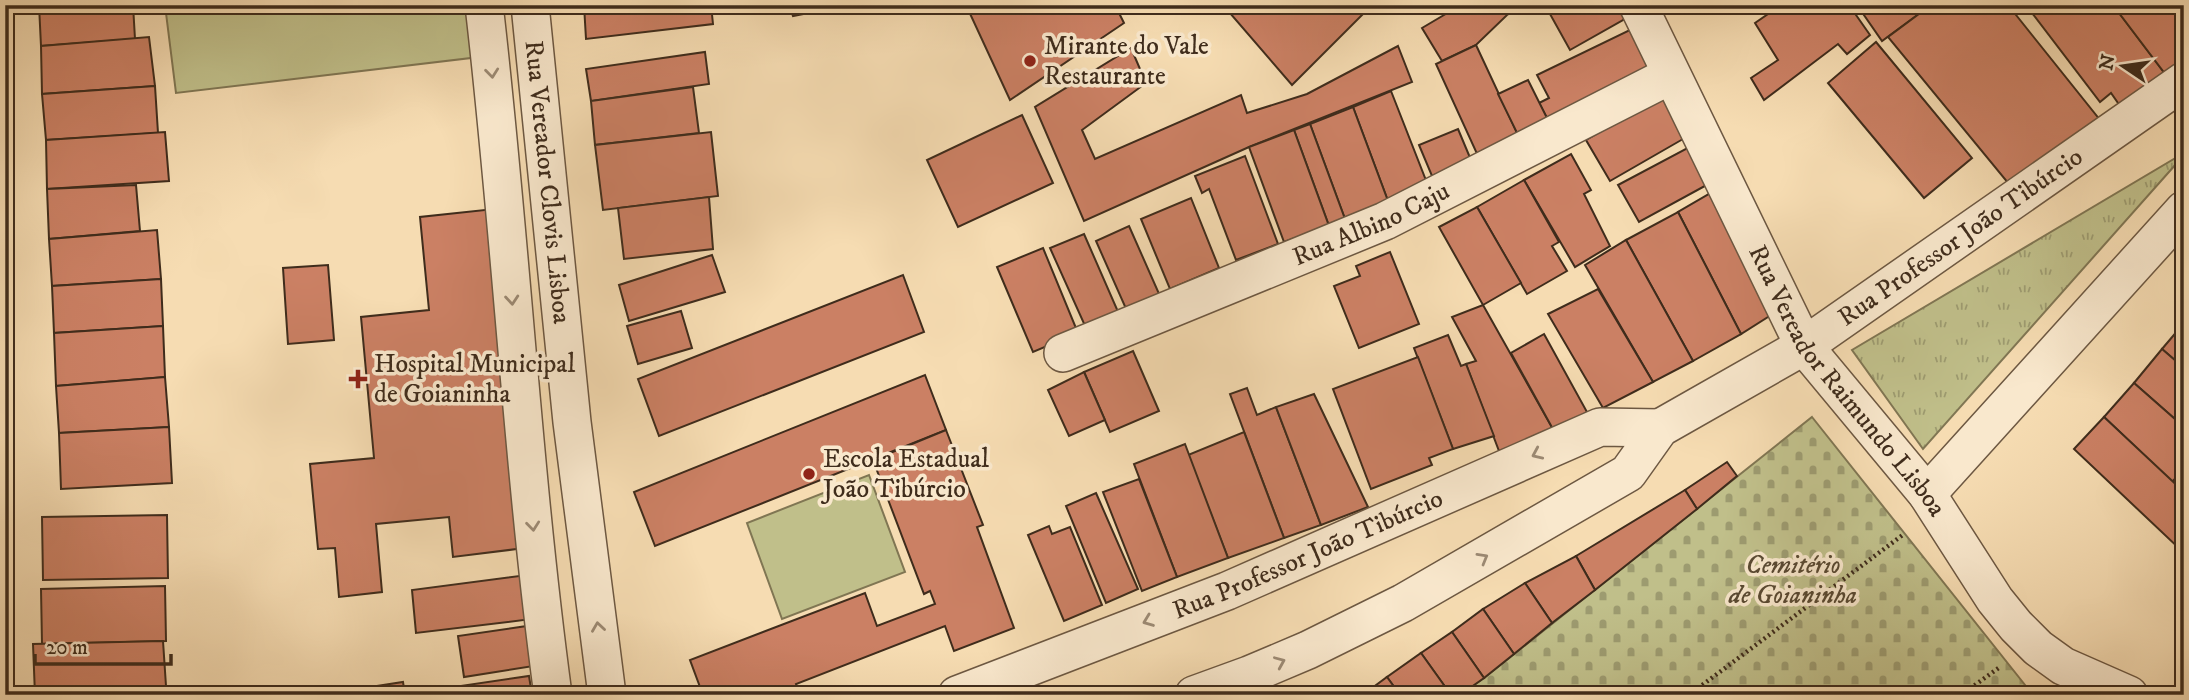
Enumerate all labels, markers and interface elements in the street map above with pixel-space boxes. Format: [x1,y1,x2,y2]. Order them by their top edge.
place label: Mirante do Vale Restaurante [1044,30,1209,93]
north arrow [2088,32,2158,102]
street label: Rua Vereador Clovis Lisboa [517,39,579,325]
text: N [2095,52,2121,73]
marker: Mirante do Vale Restaurante [1022,53,1038,69]
one-way arrow [484,68,499,79]
street label: Rua Professor João Tibúrcio [1832,140,2089,334]
street label: Rua Albino Caju [1288,174,1455,274]
street label: Rua Vereador Raimundo Lisboa [1741,239,1954,523]
one-way arrow [504,294,519,305]
place label: Hospital Municipal de Goianinha [374,348,575,411]
marker: Hospital Municipal de Goianinha [348,369,368,389]
place label: Escola Estadual João Tibúrcio [821,443,989,506]
one-way arrow [1532,446,1544,460]
marker: Escola Estadual João Tibúrcio [801,466,817,482]
street label: Rua Professor João Tibúrcio [1168,482,1448,627]
one-way arrow [525,521,540,532]
park label: Cemitério de Goianinha [1728,549,1857,612]
one-way arrow [1475,553,1488,566]
one-way arrow [1143,613,1155,627]
one-way arrow [591,621,606,633]
scale bar [35,623,172,667]
text: 20 m [46,635,88,661]
one-way arrow [1273,656,1286,670]

